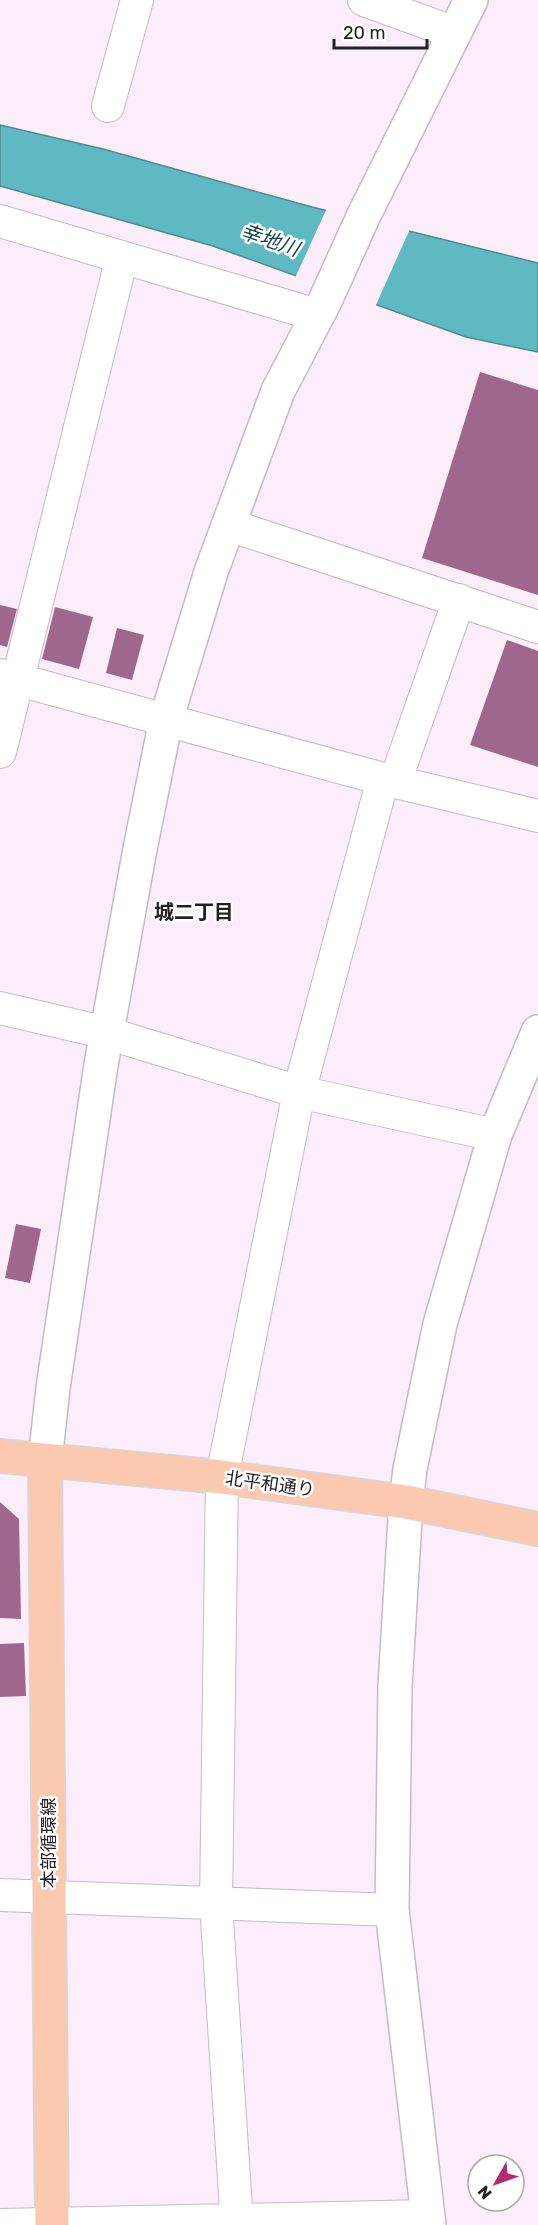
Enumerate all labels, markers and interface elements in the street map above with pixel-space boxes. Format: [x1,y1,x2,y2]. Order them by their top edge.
scale bar [334,12,427,50]
text: 20 m [343,22,385,44]
water label: 幸地川 [238,219,304,262]
district label: 城二丁目 [154,900,234,924]
street label: 北平和通り [224,1467,316,1501]
street label: 本部循環線 [38,1798,60,1888]
north arrow [466,2153,526,2213]
text: N [474,2182,496,2203]

